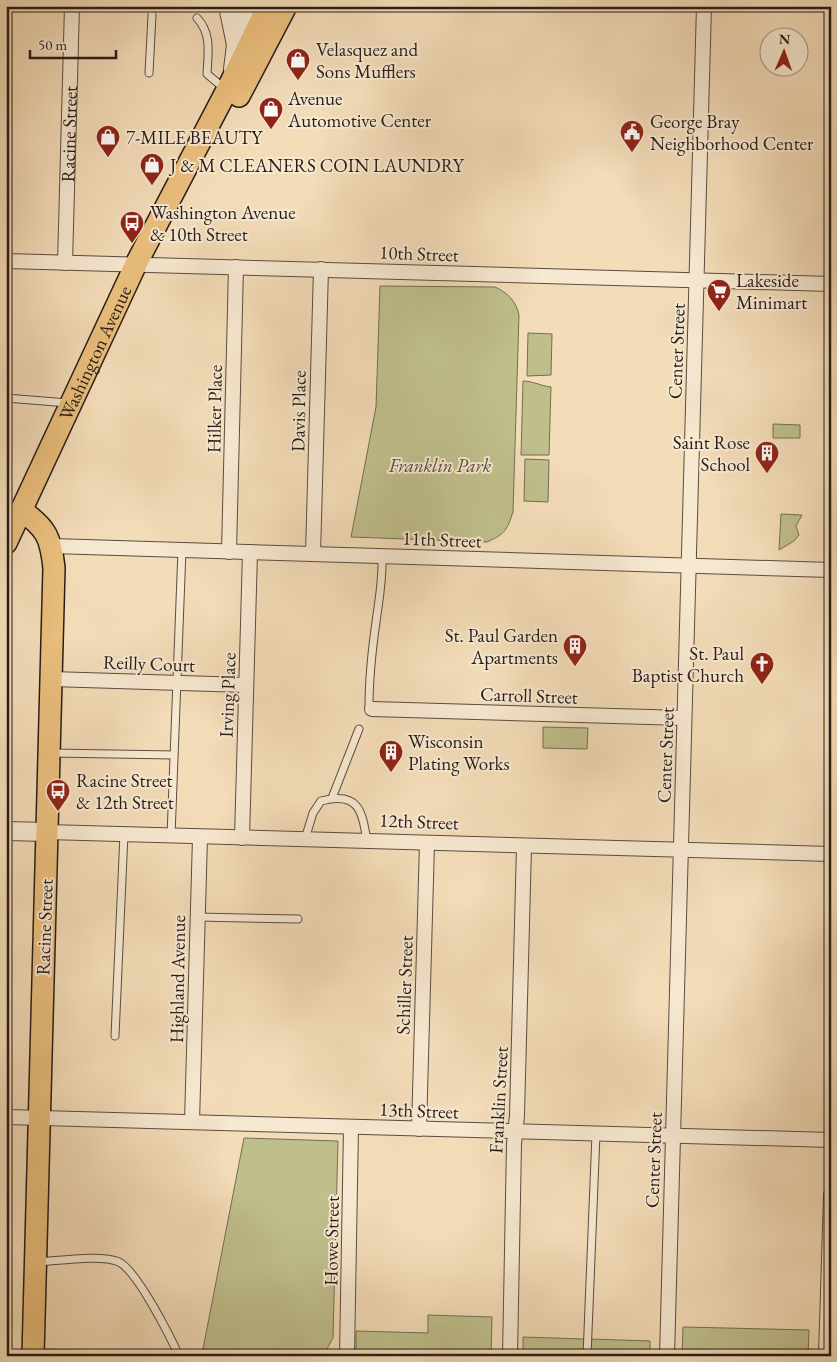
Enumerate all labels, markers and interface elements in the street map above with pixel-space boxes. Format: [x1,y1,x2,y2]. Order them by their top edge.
scale bar [30,28,116,60]
north arrow [760,28,810,78]
text: N [778,30,791,48]
text: 50 m [38,35,67,54]
place label: Velasquez and Sons Mufflers [316,37,418,84]
shop icon: Velasquez and Sons Mufflers [285,47,311,81]
street label: Racine Street [55,85,83,183]
place label: Avenue Automotive Center [287,86,432,133]
shop icon: Avenue Automotive Center [258,96,284,130]
place label: George Bray Neighborhood Center [650,109,814,156]
public building icon: George Bray Neighborhood Center [619,119,645,153]
shop icon: 7-MILE BEAUTY [95,124,121,158]
place label: 7-MILE BEAUTY [126,125,263,150]
shop icon: J & M CLEANERS COIN LAUNDRY [139,152,165,186]
place label: J & M CLEANERS COIN LAUNDRY [168,153,465,178]
place label: Washington Avenue & 10th Street [150,200,296,247]
bus stop icon: Washington Avenue & 10th Street [119,210,145,244]
street label: 10th Street [379,240,459,267]
place label: Lakeside Minimart [736,268,807,315]
supermarket icon: Lakeside Minimart [706,278,732,312]
street label: Washington Avenue [53,281,137,424]
street label: Center Street [662,302,691,400]
street label: Hilker Place [201,365,228,453]
street label: Davis Place [285,370,312,452]
place label: Saint Rose School [673,430,750,477]
building icon: Saint Rose School [754,440,780,474]
park label: Franklin Park [388,453,492,478]
street label: 11th Street [402,526,482,553]
place label: St. Paul Garden Apartments [445,623,558,670]
building icon: St. Paul Garden Apartments [562,633,588,667]
place label: St. Paul Baptist Church [632,641,744,688]
street label: Reilly Court [103,649,195,678]
church icon: St. Paul Baptist Church [749,651,775,685]
street label: Irving Place [214,652,241,738]
street label: Carroll Street [480,681,578,710]
street label: Center Street [651,706,680,804]
place label: Wisconsin Plating Works [408,729,510,776]
building icon: Wisconsin Plating Works [378,739,404,773]
place label: Racine Street & 12th Street [76,768,174,815]
bus stop icon: Racine Street & 12th Street [45,778,71,812]
street label: 12th Street [379,808,459,835]
street label: Racine Street [30,878,59,976]
street label: Highland Avenue [164,915,191,1043]
street label: Schiller Street [390,935,419,1035]
street label: Franklin Street [483,1046,514,1154]
street label: 13th Street [379,1097,459,1124]
street label: Center Street [639,1111,668,1209]
street label: Howe Street [318,1196,345,1286]

